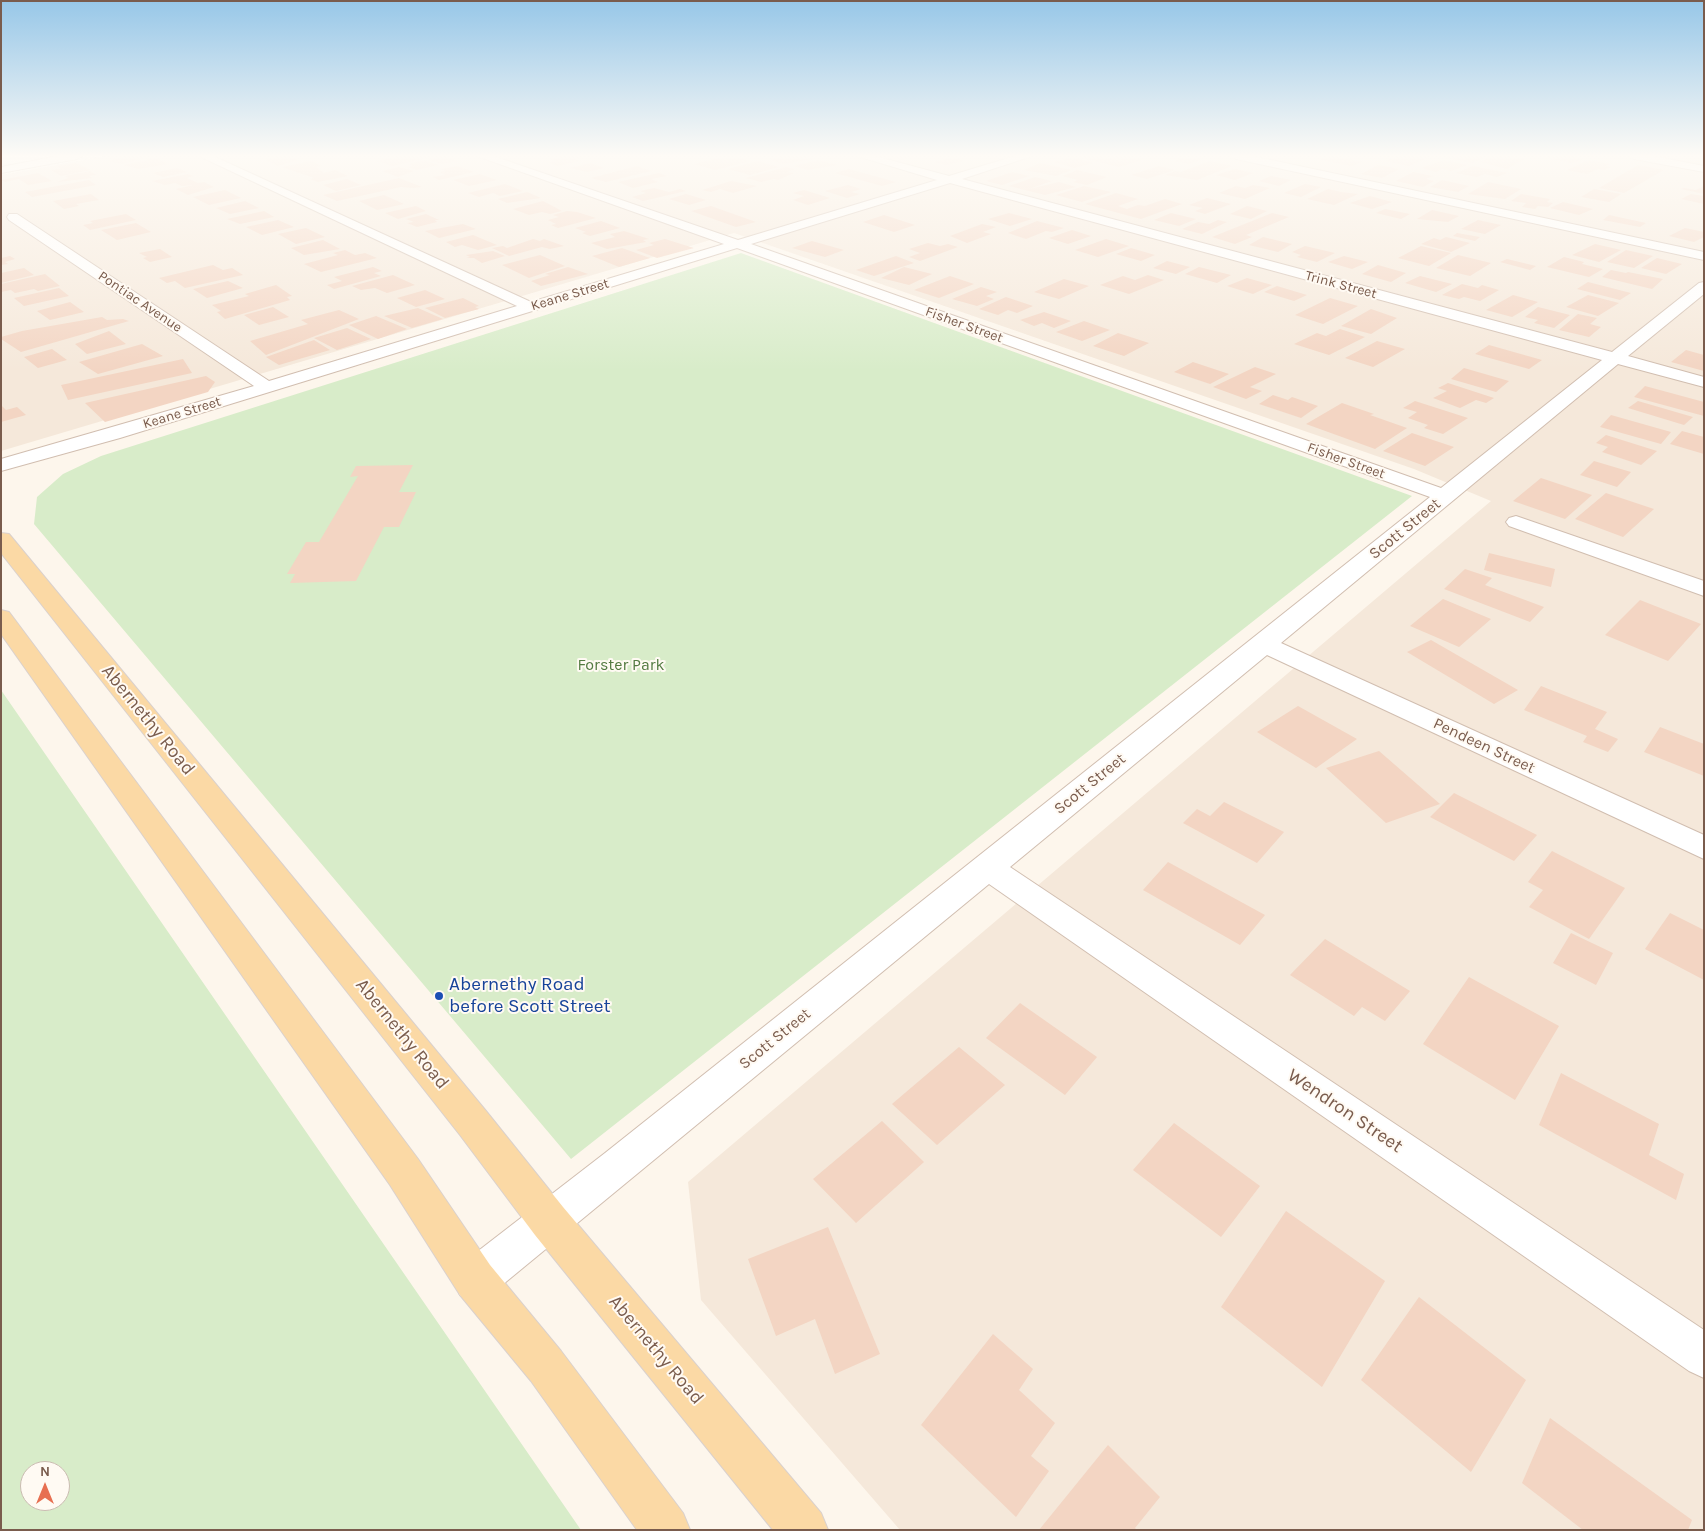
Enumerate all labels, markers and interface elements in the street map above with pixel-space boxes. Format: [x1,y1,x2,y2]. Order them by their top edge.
street label: Trink Street [1303,267,1379,303]
street label: Pontiac Avenue [95,268,185,336]
street label: Keane Street [529,275,611,315]
street label: Fisher Street [923,303,1005,347]
street label: Keane Street [141,393,223,433]
street label: Fisher Street [1305,439,1387,483]
street label: Scott Street [1365,494,1445,564]
park label: Forster Park [577,655,665,675]
street label: Abernethy Road [96,660,200,780]
street label: Pendeen Street [1430,714,1538,778]
street label: Scott Street [1050,749,1130,819]
street label: Abernethy Road [350,974,454,1094]
place label: Abernethy Road before Scott Street [449,974,611,1018]
marker: Abernethy Road before Scott Street [433,990,445,1002]
street label: Scott Street [735,1004,815,1074]
street label: Wendron Street [1283,1064,1407,1158]
street label: Abernethy Road [604,1291,708,1409]
north arrow [20,1461,70,1511]
text: N [40,1463,50,1480]

